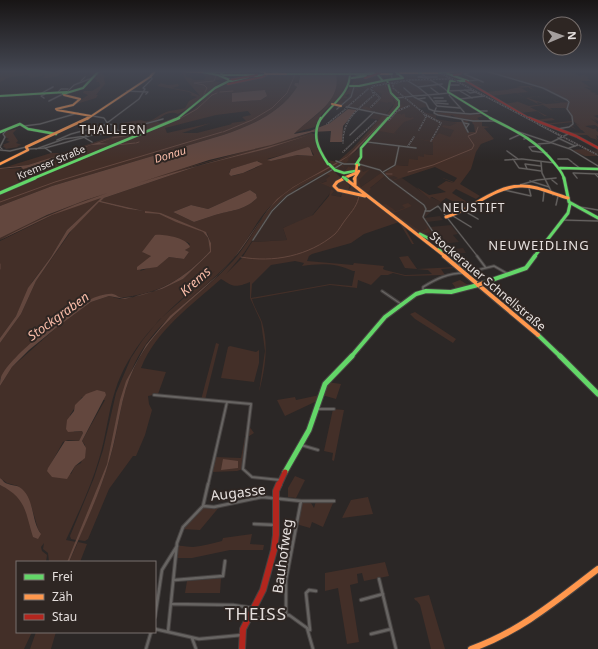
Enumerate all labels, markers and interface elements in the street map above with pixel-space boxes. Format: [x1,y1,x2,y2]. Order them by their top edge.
north arrow [542,16,582,56]
text: N [565,31,580,40]
district label: THALLERN [79,121,147,138]
street label: Kremser Straße [15,141,88,183]
water label: Donau [152,142,188,166]
district label: NEUSTIFT [443,199,505,216]
street label: Stockerauer Schnellstraße [426,227,550,335]
district label: NEUWEIDLING [488,236,590,254]
water label: Krems [176,262,215,300]
water label: Stockgraben [24,288,92,344]
street label: Augasse [209,479,267,505]
street label: Bauhofweg [267,518,297,594]
legend [16,561,156,633]
text: Frei [52,568,73,585]
text: Zäh [52,588,73,605]
district label: THEISS [225,602,287,625]
text: Stau [52,608,77,625]

